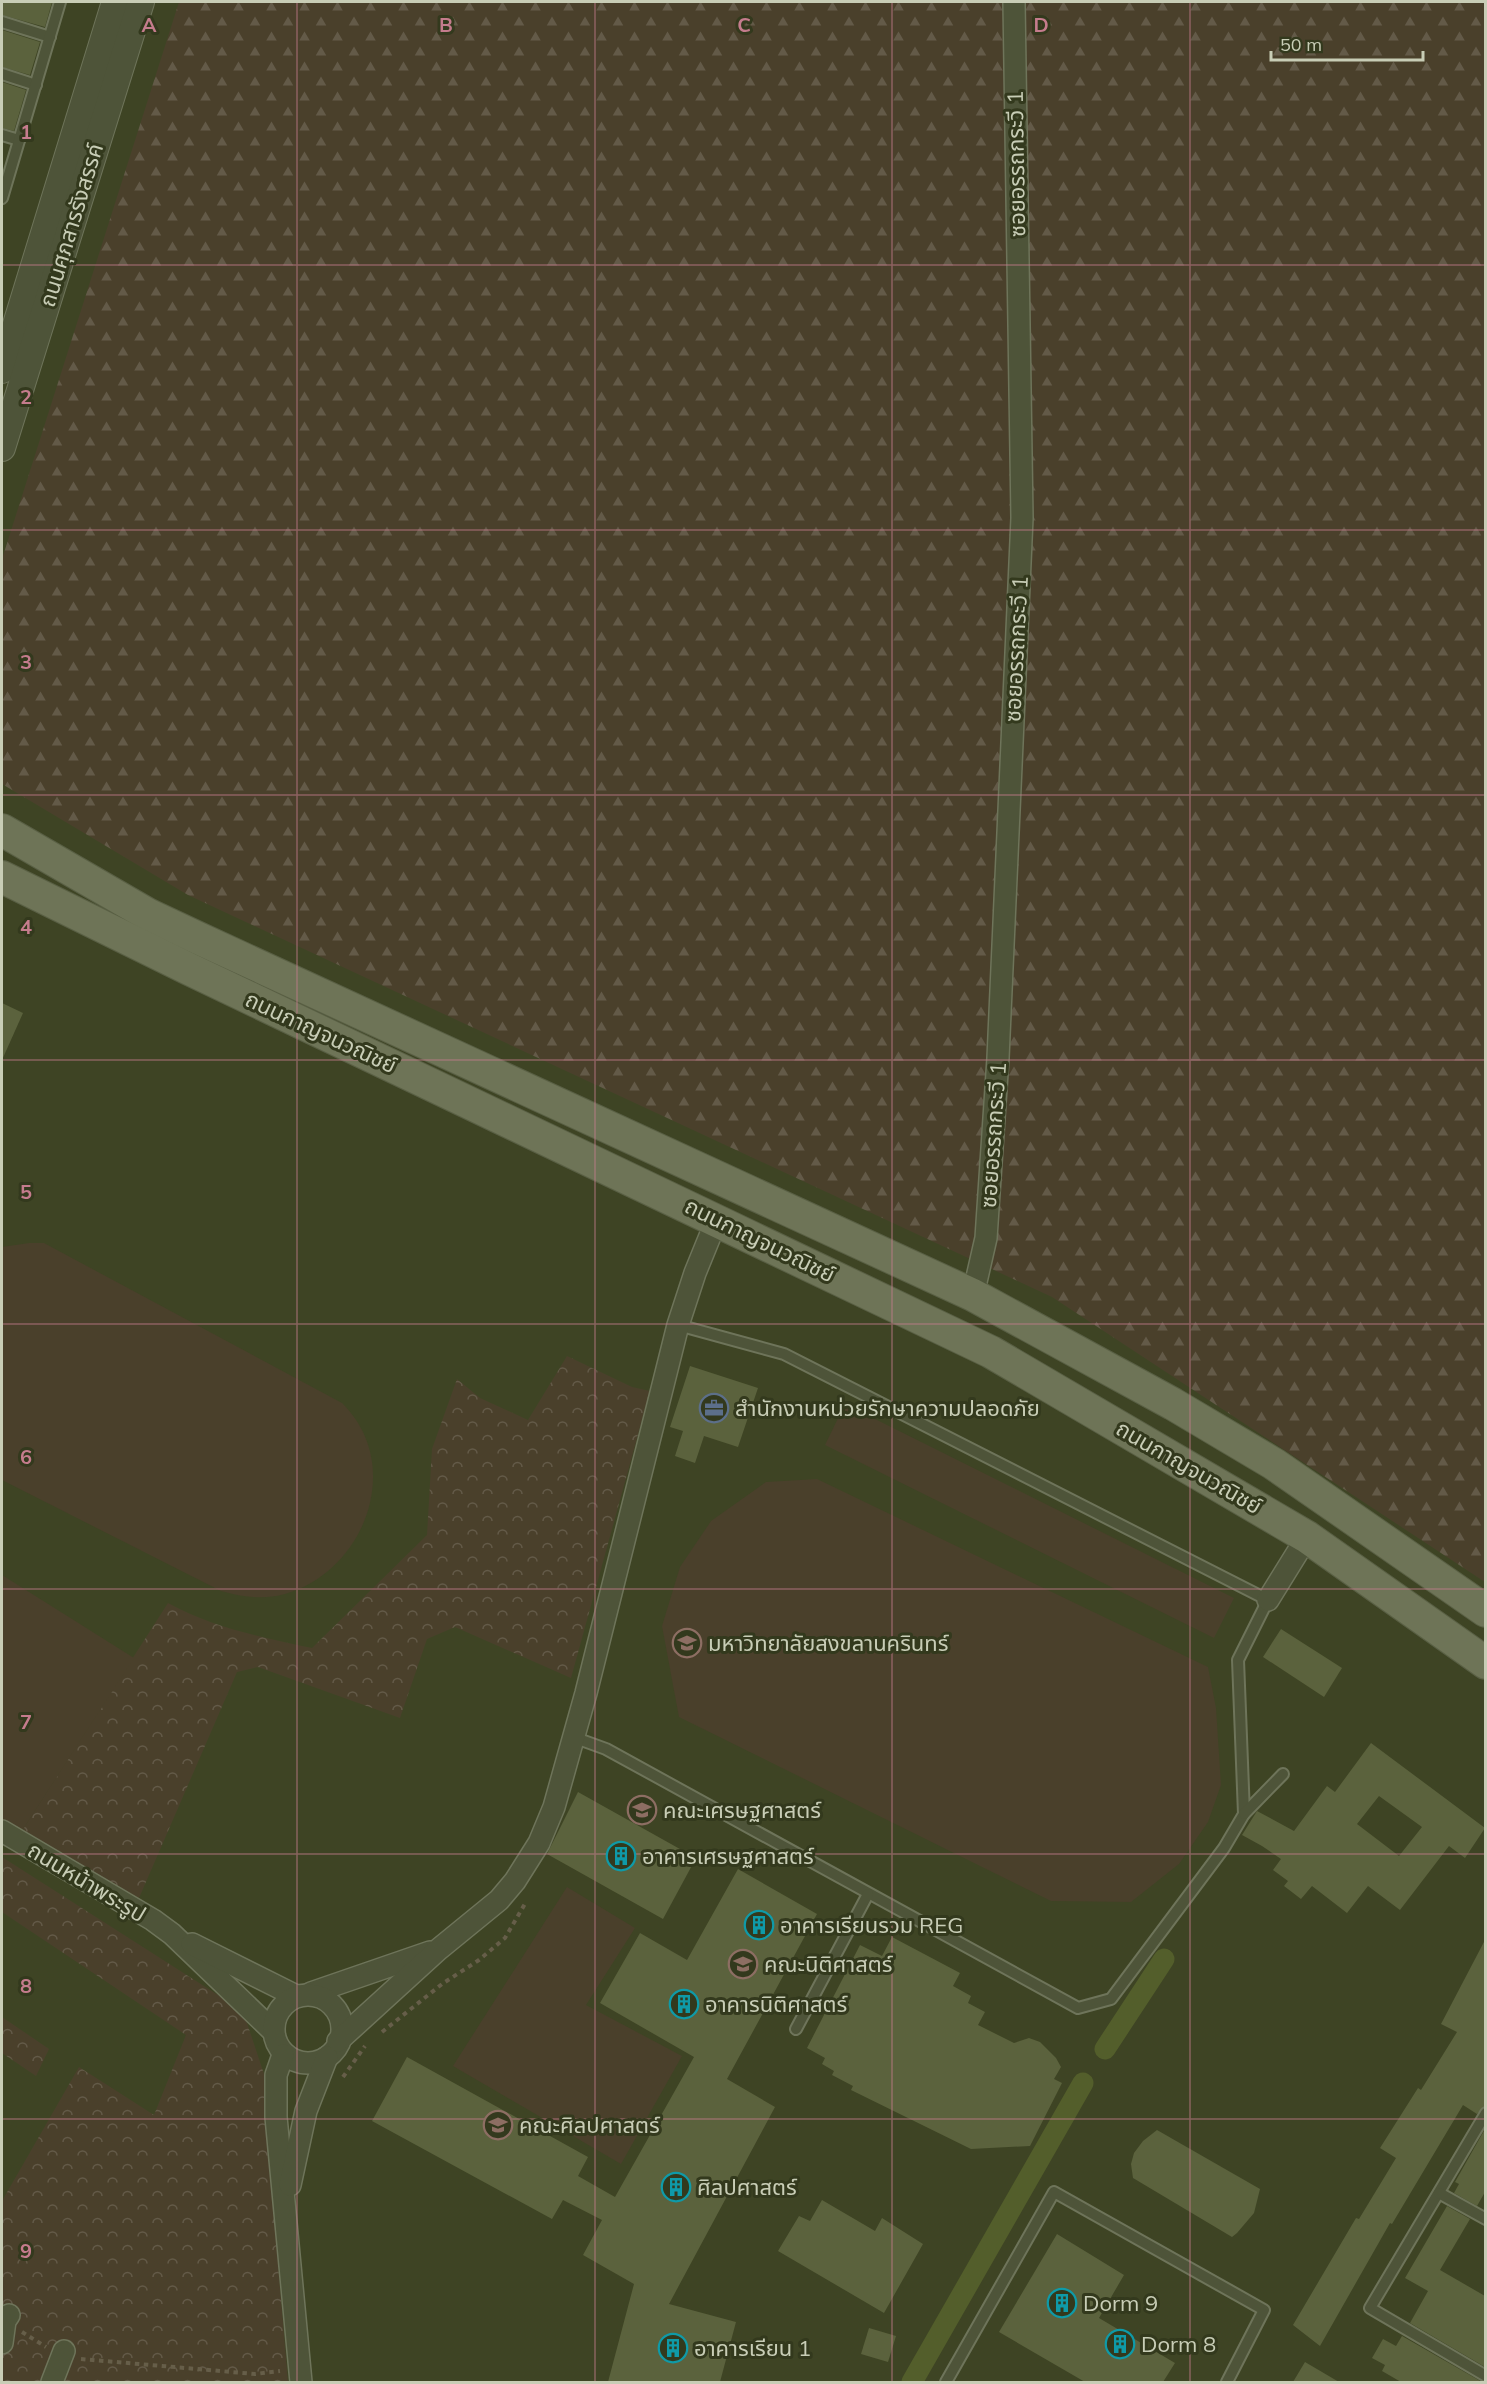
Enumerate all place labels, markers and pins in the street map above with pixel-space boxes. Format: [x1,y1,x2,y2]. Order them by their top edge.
office icon: สำนักงานหน่วยรักษาความปลอดภัย [698,1392,730,1424]
place label: สำนักงานหน่วยรักษาความปลอดภัย [735,1394,1040,1422]
school or university icon: มหาวิทยาลัยสงขลานครินทร์ [671,1627,703,1659]
place label: มหาวิทยาลัยสงขลานครินทร์ [708,1629,950,1657]
school or university icon: คณะเศรษฐศาสตร์ [626,1794,658,1826]
place label: คณะเศรษฐศาสตร์ [663,1796,822,1824]
building icon: อาคารเศรษฐศาสตร์ [605,1840,637,1872]
place label: อาคารเศรษฐศาสตร์ [642,1842,815,1870]
building icon: อาคารเรียนรวม REG [743,1909,775,1941]
place label: อาคารเรียนรวม REG [780,1911,963,1939]
school or university icon: คณะนิติศาสตร์ [727,1948,759,1980]
place label: คณะนิติศาสตร์ [764,1950,894,1978]
building icon: อาคารนิติศาสตร์ [668,1988,700,2020]
place label: อาคารนิติศาสตร์ [705,1990,848,2018]
school or university icon: คณะศิลปศาสตร์ [482,2109,514,2141]
place label: คณะศิลปศาสตร์ [519,2111,661,2139]
building icon: ศิลปศาสตร์ [660,2171,692,2203]
place label: ศิลปศาสตร์ [697,2173,798,2201]
building icon: Dorm 9 [1046,2287,1078,2319]
place label: Dorm 9 [1083,2289,1158,2317]
building icon: Dorm 8 [1104,2328,1136,2360]
place label: Dorm 8 [1141,2330,1216,2358]
building icon: อาคารเรียน 1 [657,2332,689,2364]
place label: อาคารเรียน 1 [694,2334,811,2362]

